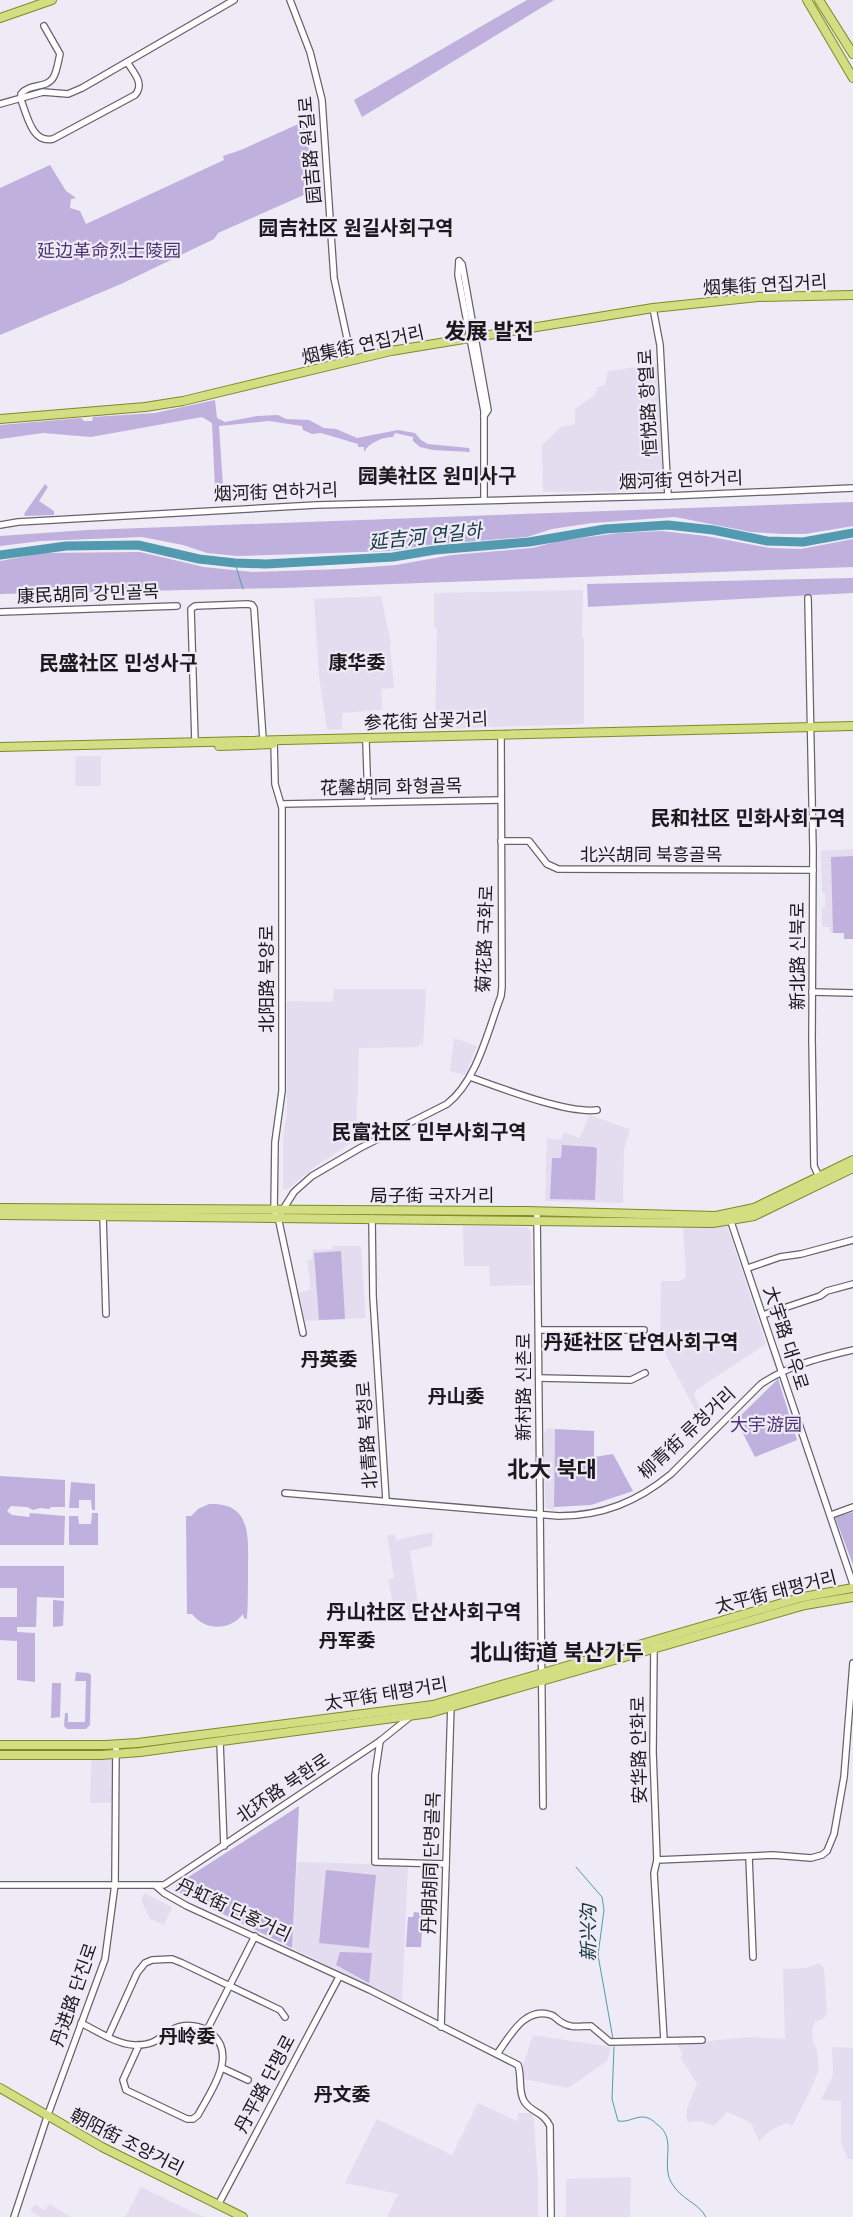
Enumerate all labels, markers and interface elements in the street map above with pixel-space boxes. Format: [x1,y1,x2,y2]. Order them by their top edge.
street label: 园吉路 원길로 [295,95,328,205]
district label: 园吉社区 원길사회구역 [258,217,454,243]
park label: 延边革命烈士陵园 [37,241,181,264]
street label: 烟集街 연집거리 [702,272,828,301]
district label: 发展 발전 [444,320,534,347]
street label: 烟集街 연집거리 [300,322,427,371]
street label: 恒悦路 항열로 [635,348,664,457]
district label: 园美社区 원미사구 [358,465,516,491]
street label: 烟河街 연하거리 [618,468,744,495]
street label: 烟河街 연하거리 [213,480,339,507]
water label: 延吉河 연길하 [367,520,486,556]
street label: 康民胡同 강민골목 [16,582,160,609]
district label: 民盛社区 민성사구 [39,652,197,678]
district label: 康华委 [328,652,386,676]
street label: 参花街 삼꽃거리 [363,709,489,736]
street label: 花馨胡同 화형골목 [320,776,462,801]
district label: 民和社区 민화사회구역 [650,807,846,833]
street label: 北兴胡同 북흥골목 [580,845,722,868]
street label: 菊花路 국화로 [473,885,500,993]
street label: 新北路 신북로 [788,902,811,1010]
street label: 北阳路 북양로 [257,925,280,1033]
district label: 民富社区 민부사회구역 [331,1121,527,1147]
street label: 局子街 국자거리 [370,1186,494,1209]
street label: 大宇路 대우로 [757,1284,812,1393]
district label: 丹延社区 단연사회구역 [543,1331,739,1357]
street label: 新村路 신촌로 [514,1333,537,1441]
district label: 丹英委 [300,1349,358,1373]
street label: 北青路 북청로 [353,1380,384,1490]
street label: 柳青街 류청거리 [635,1383,741,1485]
district label: 丹山委 [427,1386,485,1410]
park label: 大宇游园 [730,1415,802,1438]
district label: 北大 북대 [507,1458,597,1485]
street label: 太平街 태평거리 [713,1567,840,1620]
district label: 丹山社区 단산사회구역 [326,1601,522,1627]
district label: 丹军委 [318,1630,376,1654]
district label: 北山街道 북산가두 [470,1641,644,1668]
street label: 太平街 태평거리 [323,1674,450,1717]
street label: 安华路 안화로 [628,1696,653,1804]
street label: 北环路 북환로 [233,1750,335,1829]
street label: 丹明胡同 단명골목 [419,1791,446,1935]
street label: 丹虹街 단홍거리 [172,1875,295,1948]
water label: 新兴沟 [578,1903,602,1962]
street label: 丹进路 단진로 [47,1941,104,2050]
district label: 丹岭委 [158,2026,216,2050]
street label: 丹平路 단평로 [231,2032,302,2138]
district label: 丹文委 [313,2084,371,2108]
street label: 朝阳街 조양거리 [66,2105,187,2182]

